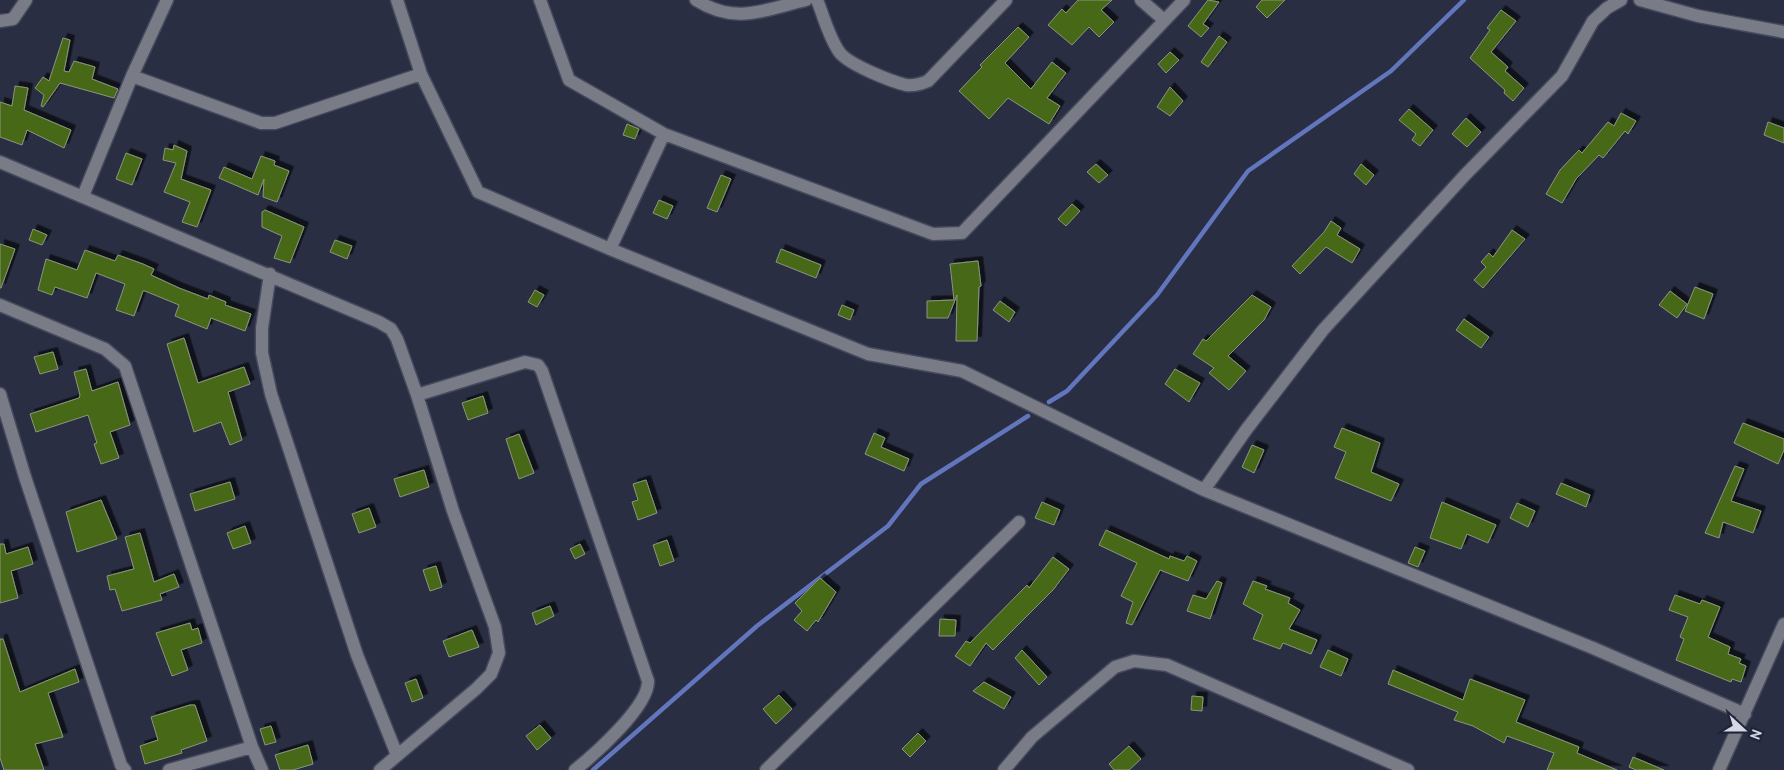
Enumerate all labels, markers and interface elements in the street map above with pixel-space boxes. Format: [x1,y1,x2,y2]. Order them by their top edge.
north arrow [1719,705,1769,755]
text: N [1746,727,1766,742]

